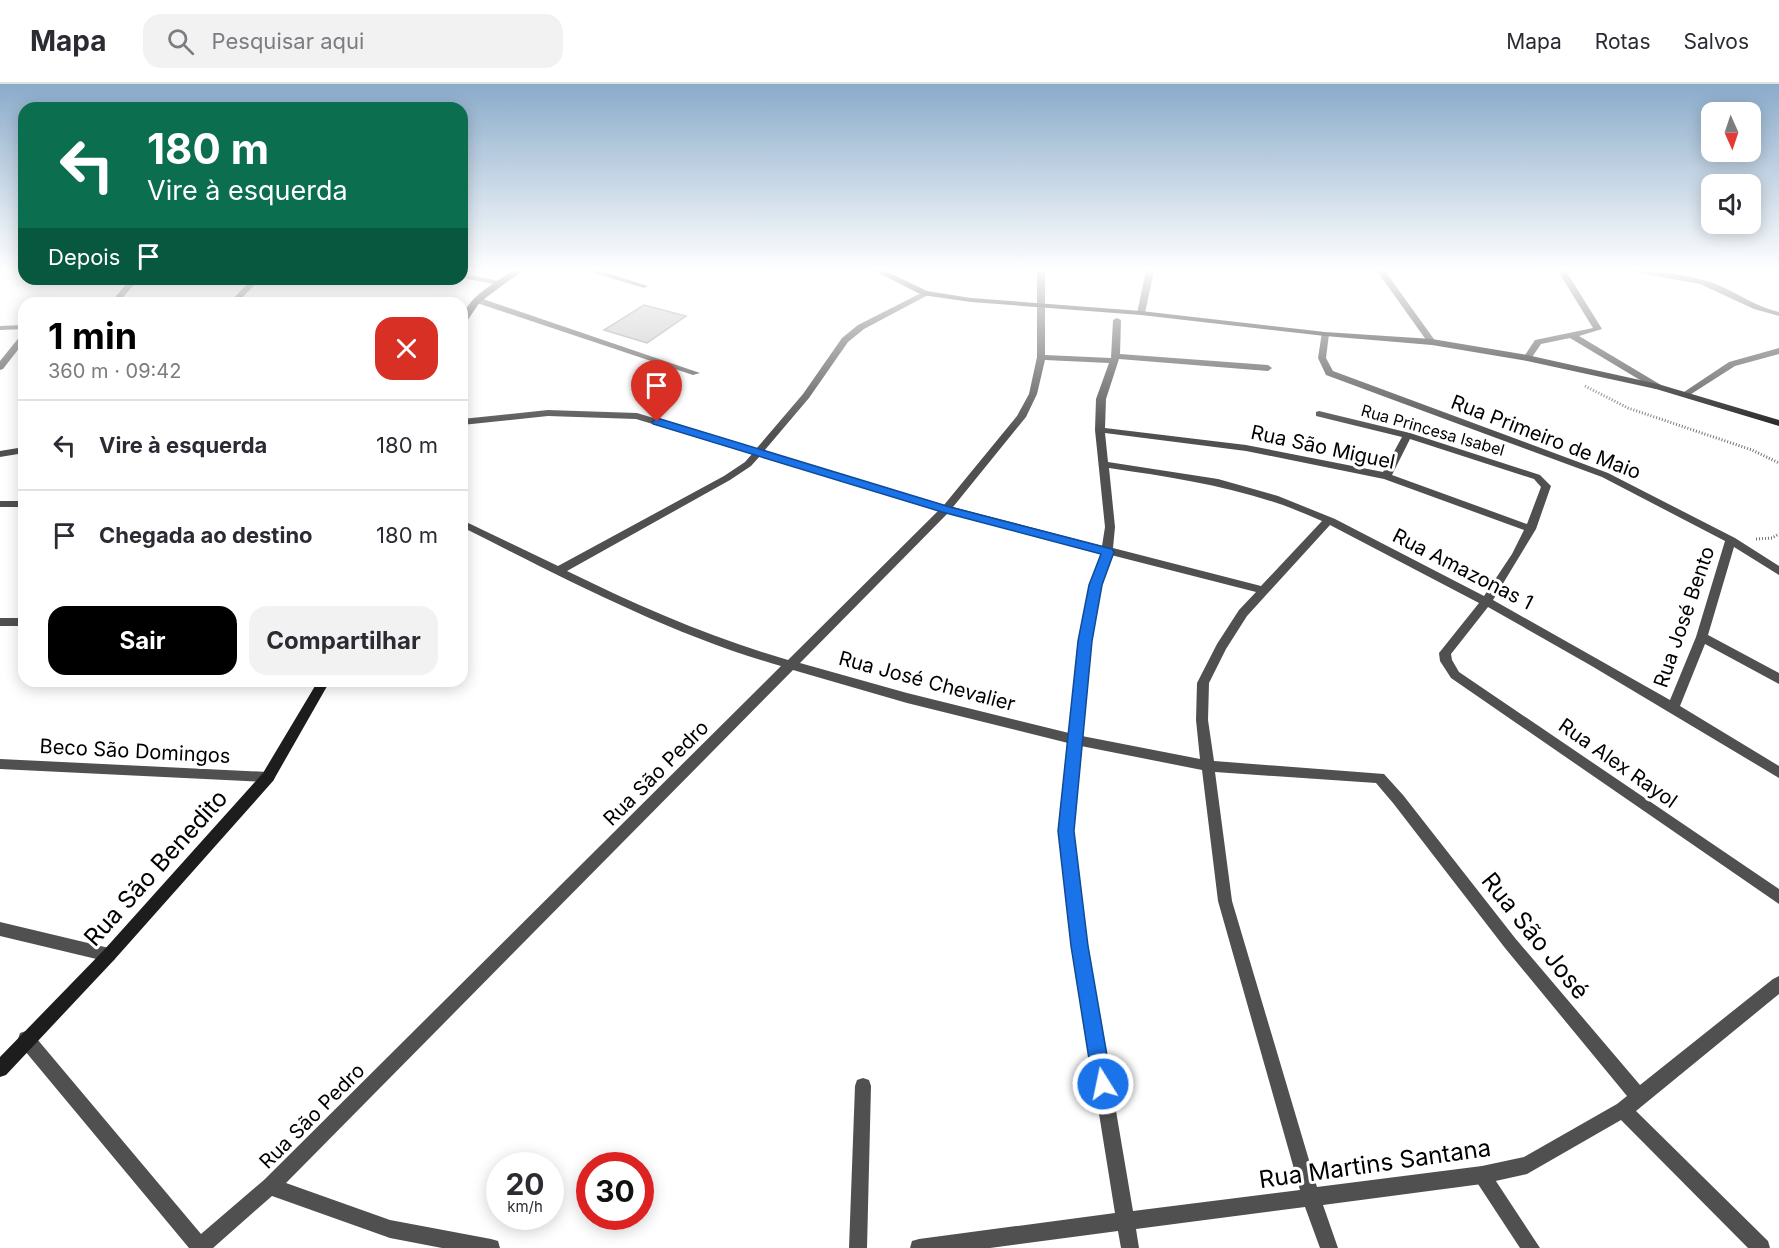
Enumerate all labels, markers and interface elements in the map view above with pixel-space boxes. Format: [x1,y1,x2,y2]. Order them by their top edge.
search box [143,14,563,68]
text: Mapa [30,24,107,58]
icon: search [164,25,197,58]
text: Pesquisar aqui [212,28,364,54]
text: Mapa [1506,29,1562,54]
text: Rotas [1595,29,1650,54]
text: Salvos [1683,29,1749,54]
north arrow [1701,102,1761,162]
map controls [1701,102,1761,234]
text: 180 m [147,123,269,174]
icon: left [48,126,126,204]
text: Vire à esquerda [147,174,348,207]
button: sound [1701,174,1761,234]
icon: arrive [132,240,165,273]
text: Depois [48,244,120,270]
text: 1 min [48,314,137,358]
button: close [375,317,438,380]
text: 360 m · 09:42 [48,359,181,383]
pin [631,360,682,422]
icon: arrive [640,369,673,402]
street label: Rua Primeiro de Maio [1448,390,1644,484]
street label: Rua Princesa Isabel [1359,400,1507,460]
street label: Rua São Miguel [1249,420,1397,474]
icon: left [48,429,81,462]
text: Vire à esquerda [99,432,267,458]
text: 180 m [376,432,438,458]
icon: arrive [48,519,81,552]
text: Chegada ao destino [99,522,313,548]
text: 180 m [376,522,438,548]
street label: Rua Amazonas 1 [1389,523,1537,615]
street label: Rua José Bento [1649,543,1719,691]
button: Sair [48,606,237,675]
button: Compartilhar [249,606,438,675]
street label: Rua José Chevalier [836,646,1018,716]
street label: Rua Alex Rayol [1554,713,1682,813]
street label: Rua São Pedro [598,715,714,831]
street label: Beco São Domingos [39,734,231,768]
street label: Rua São Benedito [78,784,233,952]
street label: Rua São José [1475,866,1595,1005]
position arrow [1071,1052,1135,1116]
street label: Rua São Pedro [254,1058,370,1174]
street label: Rua Martins Santana [1257,1133,1493,1194]
speed limit sign: 30 [576,1152,654,1230]
text: 20 [505,1166,545,1202]
text: km/h [507,1197,543,1216]

